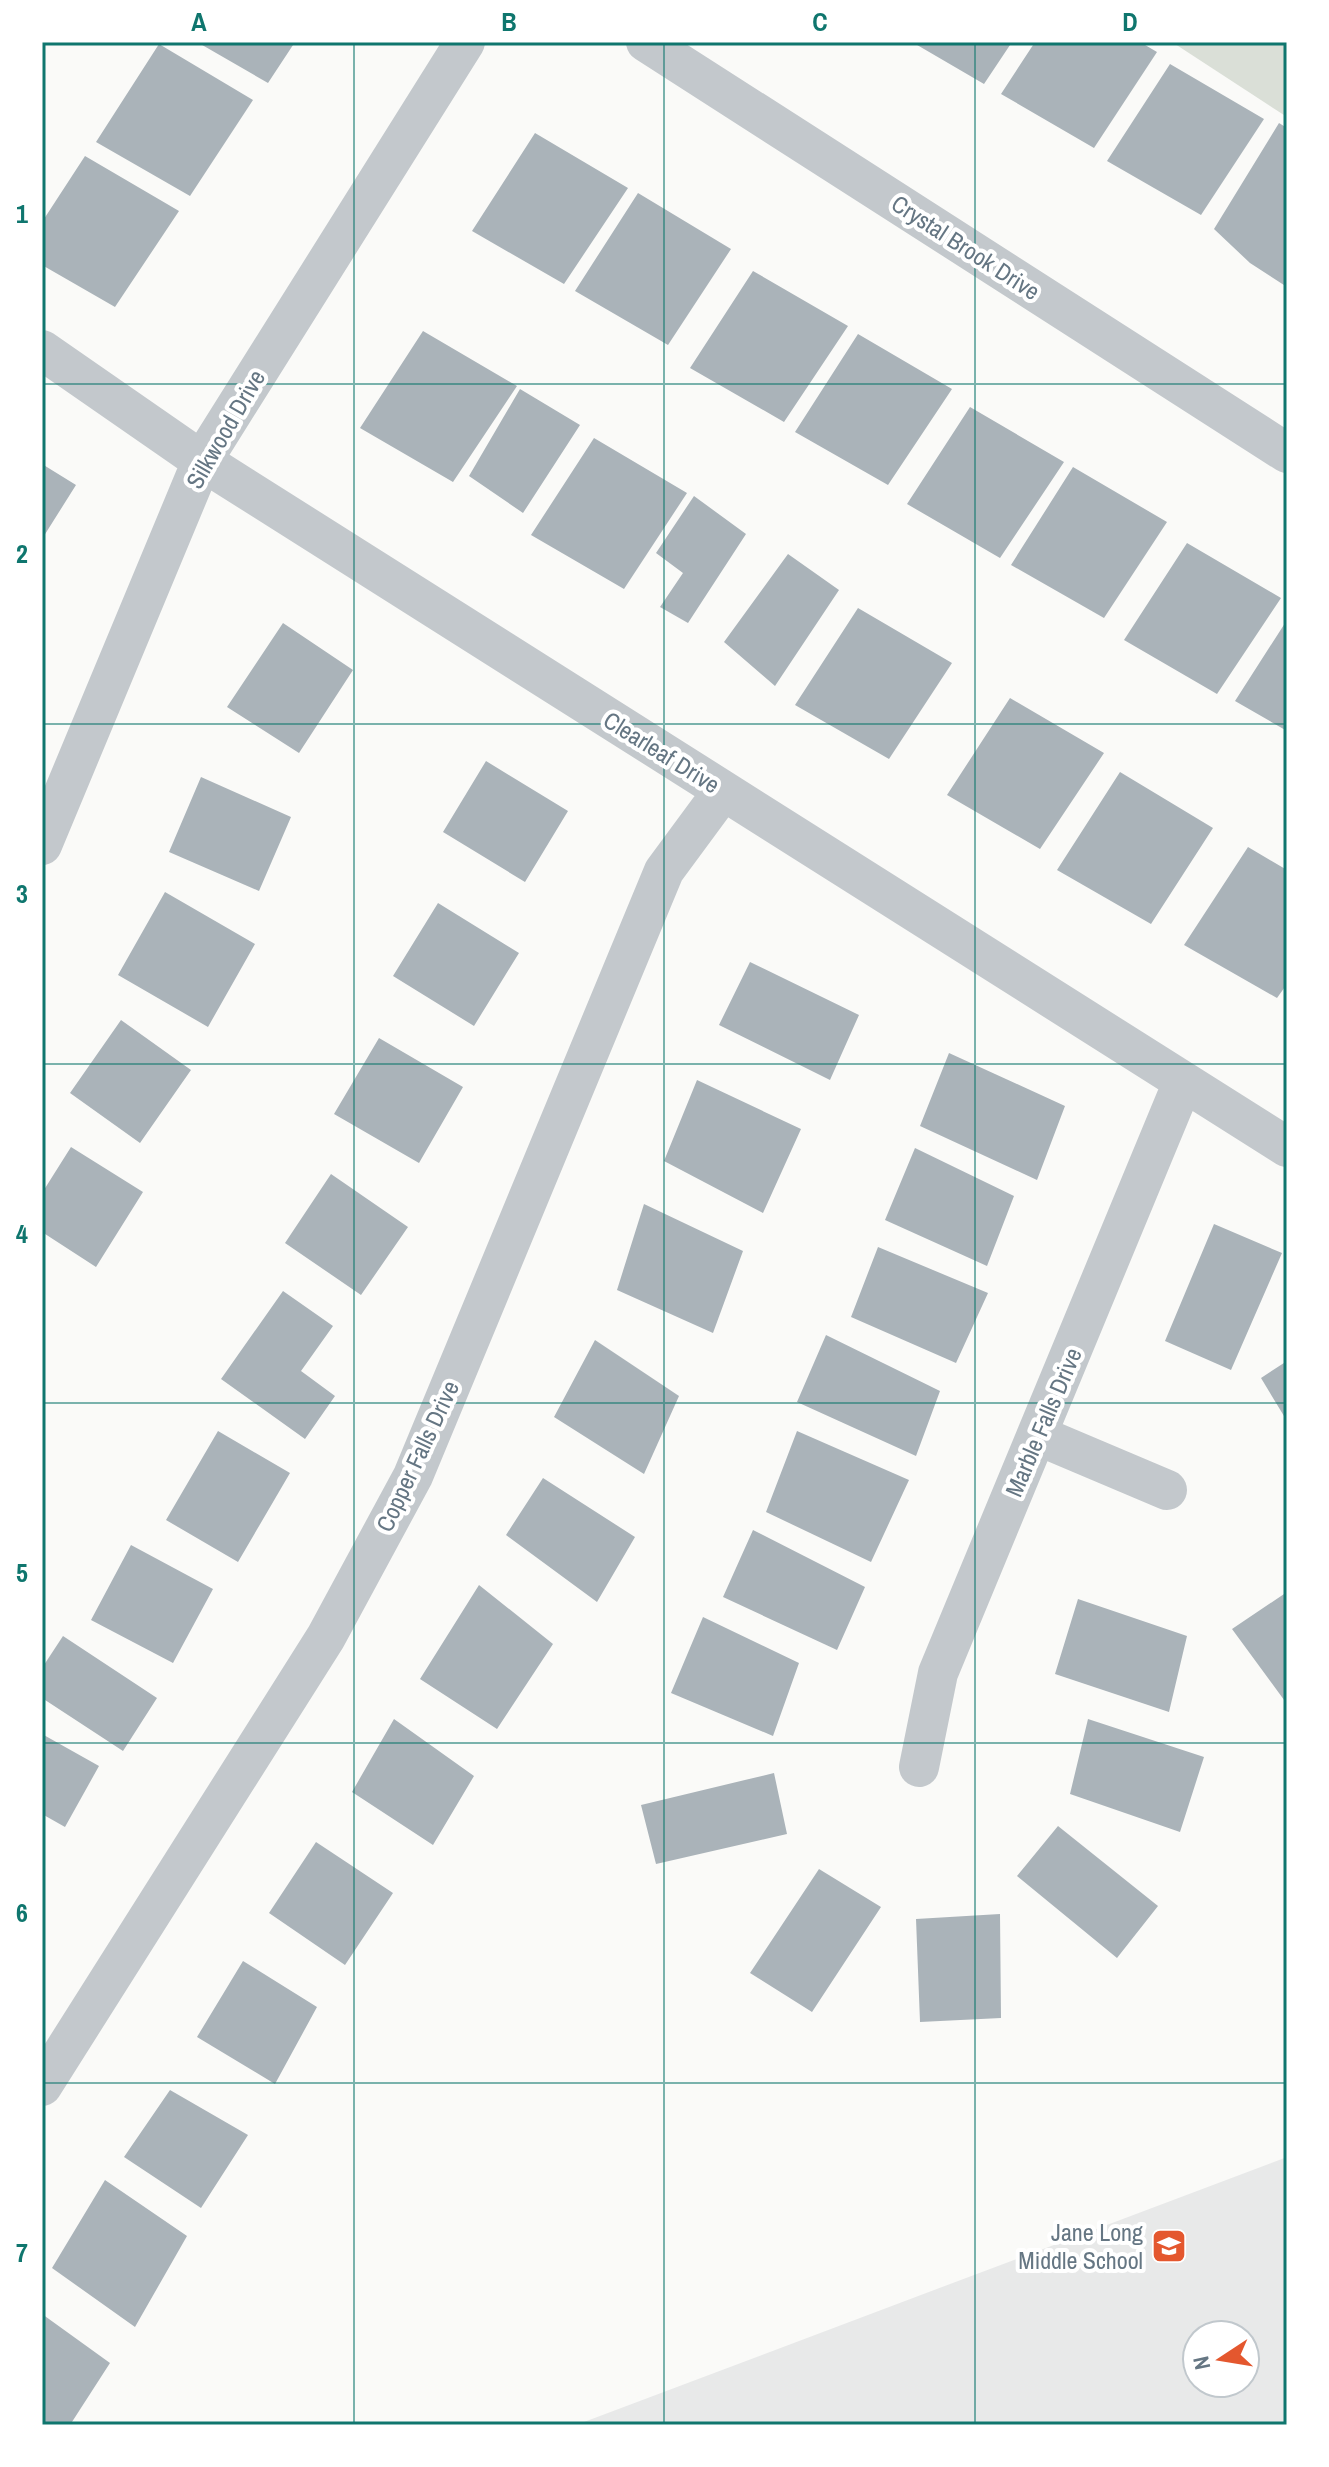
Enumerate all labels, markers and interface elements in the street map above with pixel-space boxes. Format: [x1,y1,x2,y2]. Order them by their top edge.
text: A [191,4,207,39]
text: B [501,4,517,39]
text: C [812,4,828,39]
text: D [1122,4,1138,39]
street label: Crystal Brook Drive [886,187,1046,307]
text: 1 [16,196,28,231]
street label: Silkwood Drive [178,364,272,494]
text: 2 [16,536,28,571]
street label: Clearleaf Drive [598,704,726,800]
text: 3 [16,876,28,911]
text: 4 [16,1216,28,1251]
street label: Marble Falls Drive [997,1343,1089,1501]
street label: Copper Falls Drive [368,1375,466,1537]
text: 5 [16,1555,28,1590]
text: 6 [16,1895,28,1930]
place label: Jane Long Middle School [1018,2216,1143,2276]
school or university icon: Jane Long Middle School [1150,2227,1188,2265]
text: 7 [16,2235,28,2270]
north arrow [1181,2319,1261,2399]
text: N [1185,2354,1217,2373]

